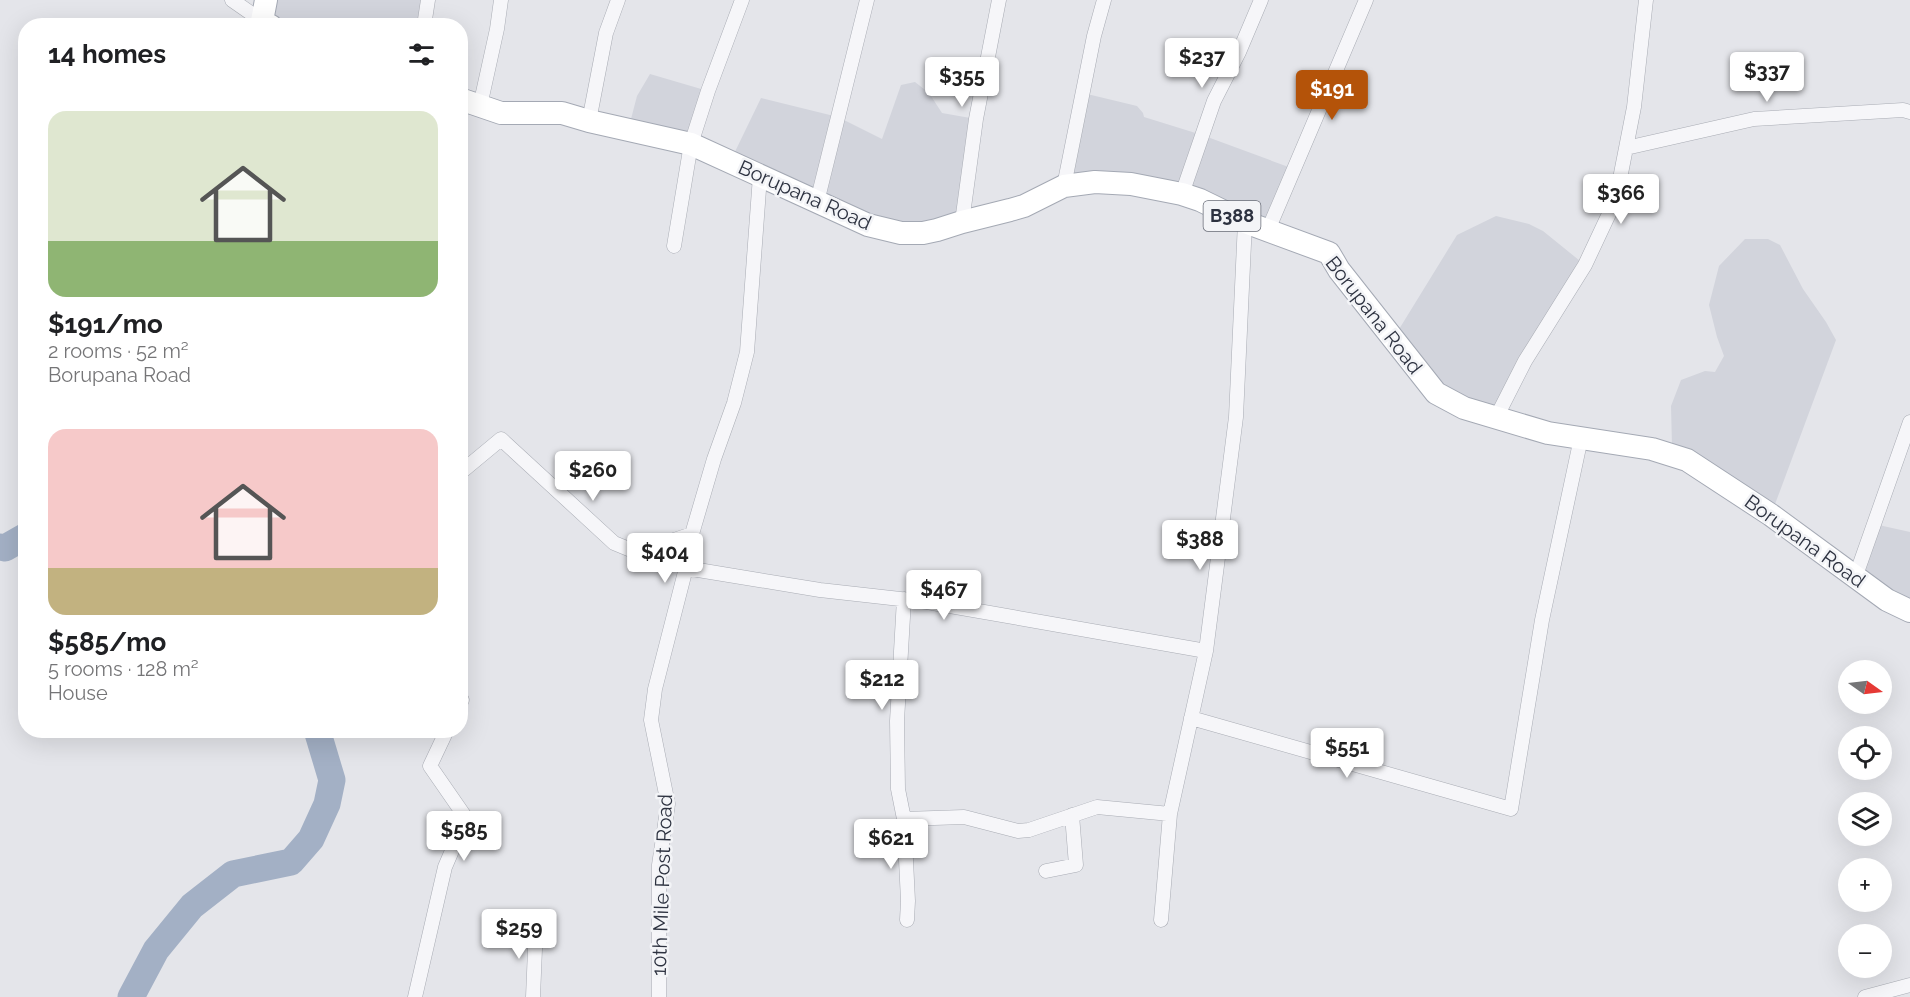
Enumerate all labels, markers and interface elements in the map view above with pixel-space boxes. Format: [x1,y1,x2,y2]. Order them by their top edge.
icon: filters [405,38,438,71]
pin: $237 [1166,38,1238,89]
text: 14 homes [48,39,166,69]
text: $237 [1179,45,1225,69]
pin: $337 [1731,52,1803,103]
pin: $355 [926,57,998,108]
text: $337 [1744,59,1790,83]
text: $355 [939,64,985,88]
pin: $191 [1296,70,1368,121]
text: $191 [1310,77,1354,101]
icon: home [189,150,297,258]
street label: Borupana Road [735,155,875,235]
pin: $366 [1585,174,1657,225]
text: $366 [1597,181,1645,205]
road number: B388 [1204,201,1260,231]
street label: Borupana Road [1321,251,1427,379]
text: $191/mo [48,309,163,339]
text: 2 rooms · 52 m² [48,339,189,363]
text: Borupana Road [48,363,191,387]
pin: $260 [557,451,629,502]
text: $260 [569,458,617,482]
icon: home [189,468,297,576]
street label: Borupana Road [1740,489,1870,593]
pin: $388 [1164,520,1236,571]
text: $388 [1176,527,1224,551]
pin: $404 [629,533,701,584]
text: $404 [641,540,689,564]
pin: $467 [908,570,980,621]
text: $467 [920,577,968,601]
text: $585/mo [48,627,166,657]
text: 5 rooms · 128 m² [48,657,199,681]
pin: $212 [846,660,918,711]
north arrow [1838,660,1892,714]
map controls [1838,660,1892,978]
text: $212 [859,667,905,691]
text: House [48,681,108,705]
button: locate [1838,726,1892,780]
pin: $551 [1311,728,1383,779]
text: $551 [1325,735,1369,759]
button: layers [1838,792,1892,846]
street label: 10th Mile Post Road [647,794,677,976]
pin: $585 [428,811,500,862]
text: $585 [441,818,487,842]
pin: $621 [855,819,927,870]
text: $621 [868,826,914,850]
button: + [1838,858,1892,912]
pin: $259 [483,909,555,960]
text: $259 [496,916,542,940]
button: − [1838,924,1892,978]

